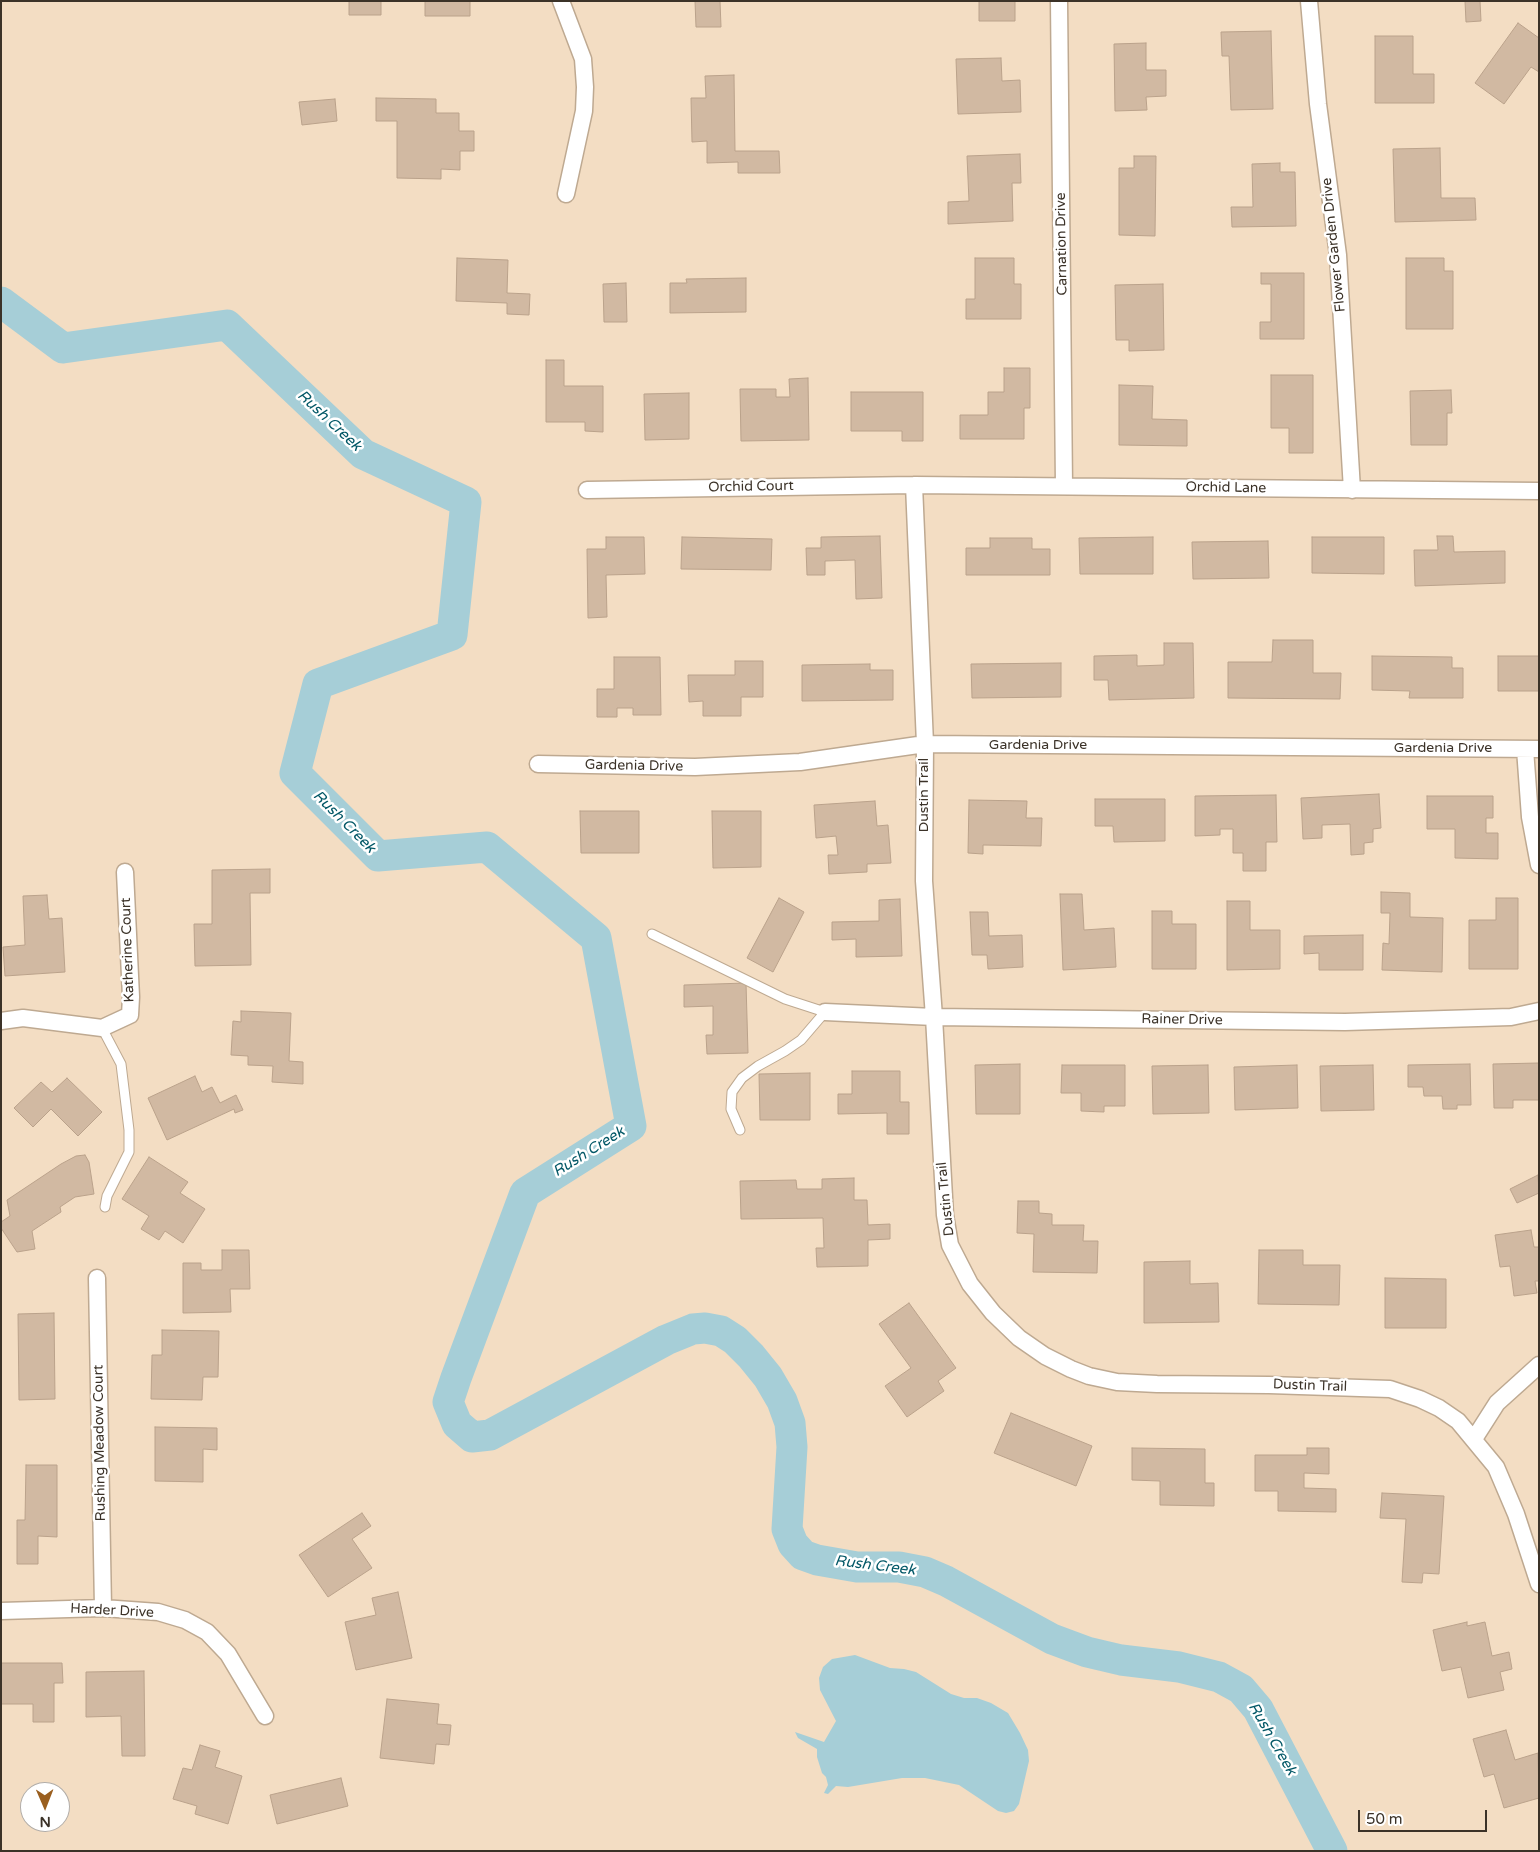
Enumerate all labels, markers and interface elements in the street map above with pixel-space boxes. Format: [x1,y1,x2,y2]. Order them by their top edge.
street label: Flower Garden Drive [1319,177,1349,313]
street label: Carnation Drive [1053,192,1071,296]
water label: Rush Creek [293,387,365,455]
street label: Orchid Court [708,478,794,496]
street label: Orchid Lane [1185,479,1267,497]
street label: Gardenia Drive [989,737,1087,753]
street label: Gardenia Drive [1394,740,1492,756]
street label: Gardenia Drive [585,757,683,775]
street label: Dustin Trail [916,758,932,832]
water label: Rush Creek [309,787,379,857]
street label: Katherine Court [118,897,138,1003]
street label: Rainer Drive [1141,1011,1223,1029]
water label: Rush Creek [550,1123,628,1181]
street label: Dustin Trail [934,1161,958,1237]
street label: Rushing Meadow Court [90,1365,110,1521]
street label: Dustin Trail [1272,1376,1348,1396]
water label: Rush Creek [834,1552,916,1580]
street label: Harder Drive [70,1600,154,1622]
water label: Rush Creek [1244,1699,1300,1779]
north arrow [20,1782,70,1832]
scale bar [1360,1800,1489,1832]
text: 50 m [1366,1810,1403,1828]
text: N [39,1813,51,1830]

